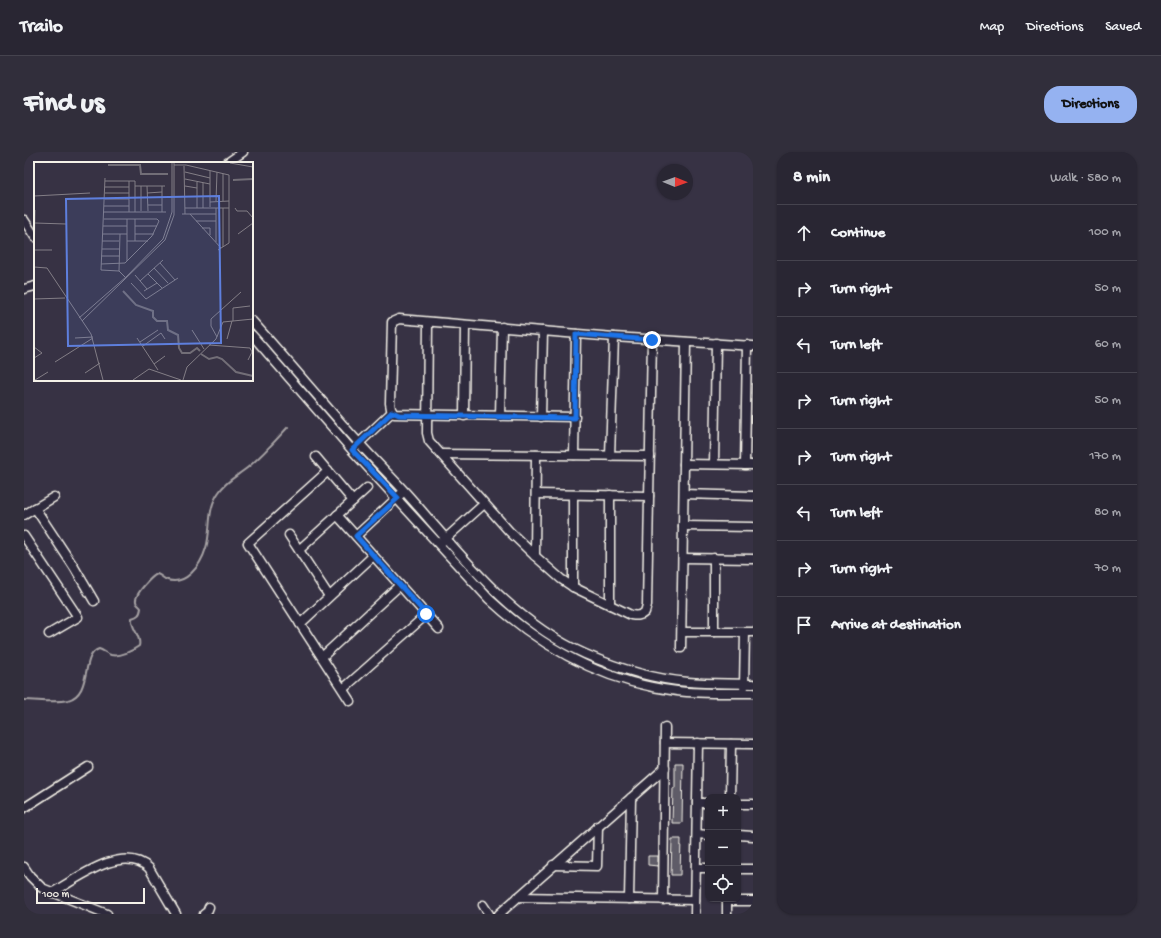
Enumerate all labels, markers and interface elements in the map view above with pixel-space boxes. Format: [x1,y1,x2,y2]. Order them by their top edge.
text: Trailo [20,16,63,39]
text: Map [980,19,1004,36]
text: Directions [1026,19,1083,36]
text: Saved [1105,19,1141,36]
button: Directions [1044,86,1137,123]
text: Find us [24,88,104,121]
inset map [34,162,253,381]
north arrow [657,164,693,200]
text: 8 min [793,168,830,188]
text: Walk · 580 m [1050,171,1121,186]
icon: ahead [793,222,815,244]
text: Continue [831,224,885,242]
text: 100 m [1089,225,1121,240]
icon: right [793,278,815,300]
text: Turn right [831,280,891,298]
text: 50 m [1094,281,1121,296]
route end [643,331,661,349]
icon: left [793,334,815,356]
text: Turn left [831,336,882,354]
text: 60 m [1095,337,1121,352]
icon: right [793,390,815,412]
text: Turn right [831,392,891,410]
text: 50 m [1094,393,1121,408]
icon: right [793,446,815,468]
text: Turn right [831,448,891,466]
text: 170 m [1089,449,1121,464]
icon: left [793,502,815,524]
text: Turn left [831,504,882,522]
text: 80 m [1094,505,1121,520]
icon: right [793,558,815,580]
text: Turn right [831,560,891,578]
text: 70 m [1095,561,1121,576]
route start [417,605,435,623]
icon: arrive [793,614,815,636]
text: Arrive at destination [831,616,961,634]
map controls [705,794,741,902]
button: + [705,794,741,830]
button: − [705,830,741,866]
button: locate [705,866,741,902]
scale bar [36,886,145,905]
text: 100 m [42,889,69,901]

